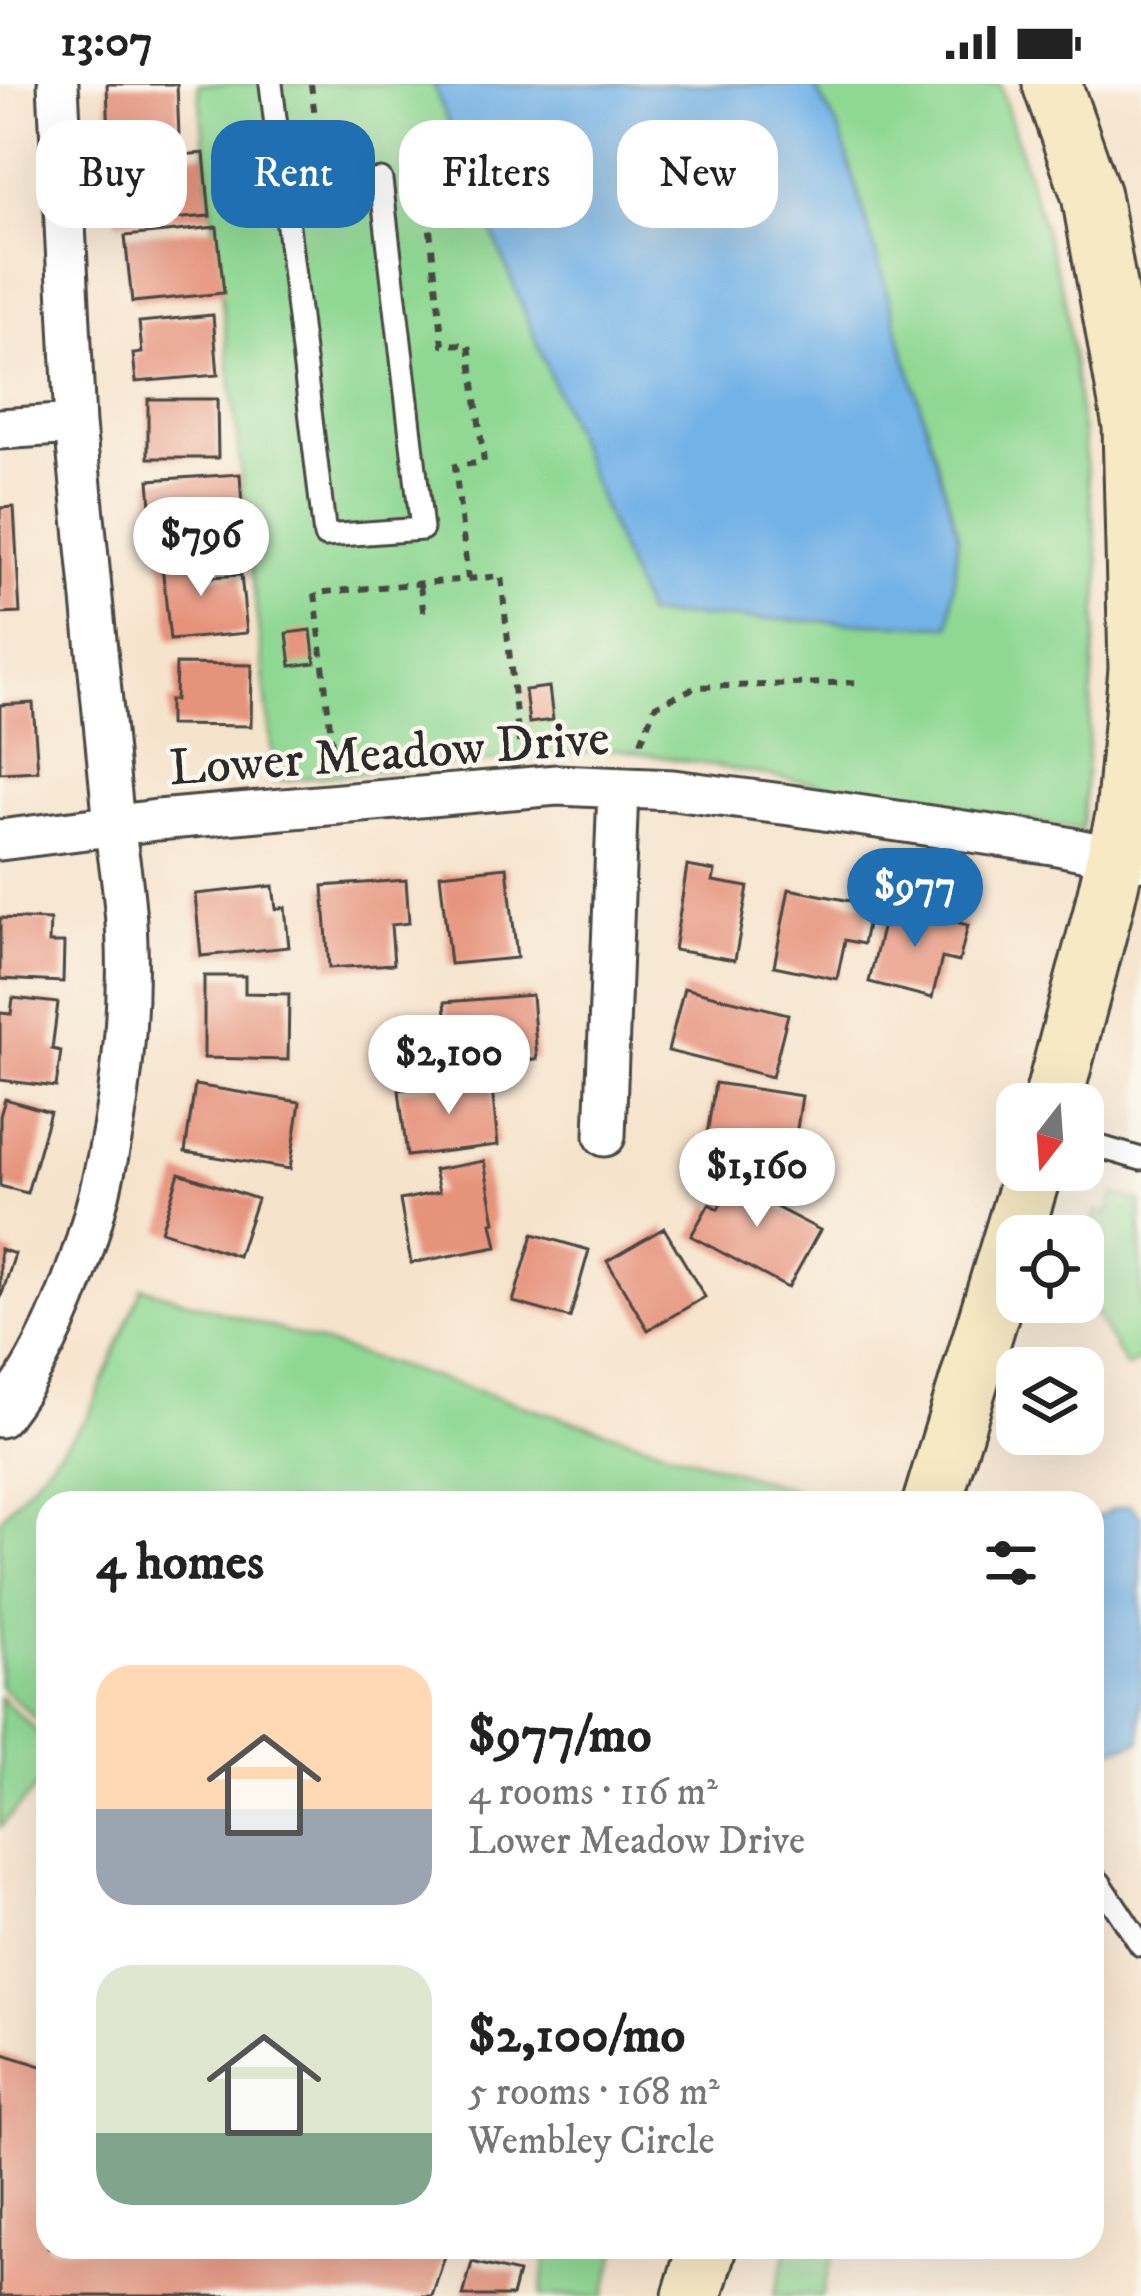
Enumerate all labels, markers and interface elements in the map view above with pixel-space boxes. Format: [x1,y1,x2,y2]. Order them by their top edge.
text: 13:07 [60,14,153,70]
chip: Buy [36,120,187,228]
chip: Rent [211,120,375,228]
chip: Filters [399,120,593,228]
chip: New [617,120,778,228]
pin: $796 [130,497,272,599]
text: $796 [160,511,242,560]
street label: Lower Meadow Drive [167,707,611,801]
pin: $977 [844,848,986,950]
text: $977 [874,862,956,911]
pin: $2,100 [351,1015,547,1117]
text: $2,100 [395,1029,503,1078]
north arrow [996,1083,1104,1191]
map controls [996,1083,1104,1455]
pin: $1,160 [659,1128,855,1230]
text: $1,160 [706,1142,808,1191]
button: locate [996,1215,1104,1323]
button: layers [996,1347,1104,1455]
icon: filters [978,1530,1044,1596]
text: 4 homes [96,1531,264,1595]
text: $977/mo [468,1704,651,1768]
icon: home [192,1713,336,1857]
text: 4 rooms · 116 m² [468,1768,718,1817]
text: Lower Meadow Drive [468,1817,805,1866]
text: $2,100/mo [468,2004,685,2068]
icon: home [192,2013,336,2157]
text: 5 rooms · 168 m² [468,2068,720,2117]
text: Wembley Circle [468,2117,715,2166]

